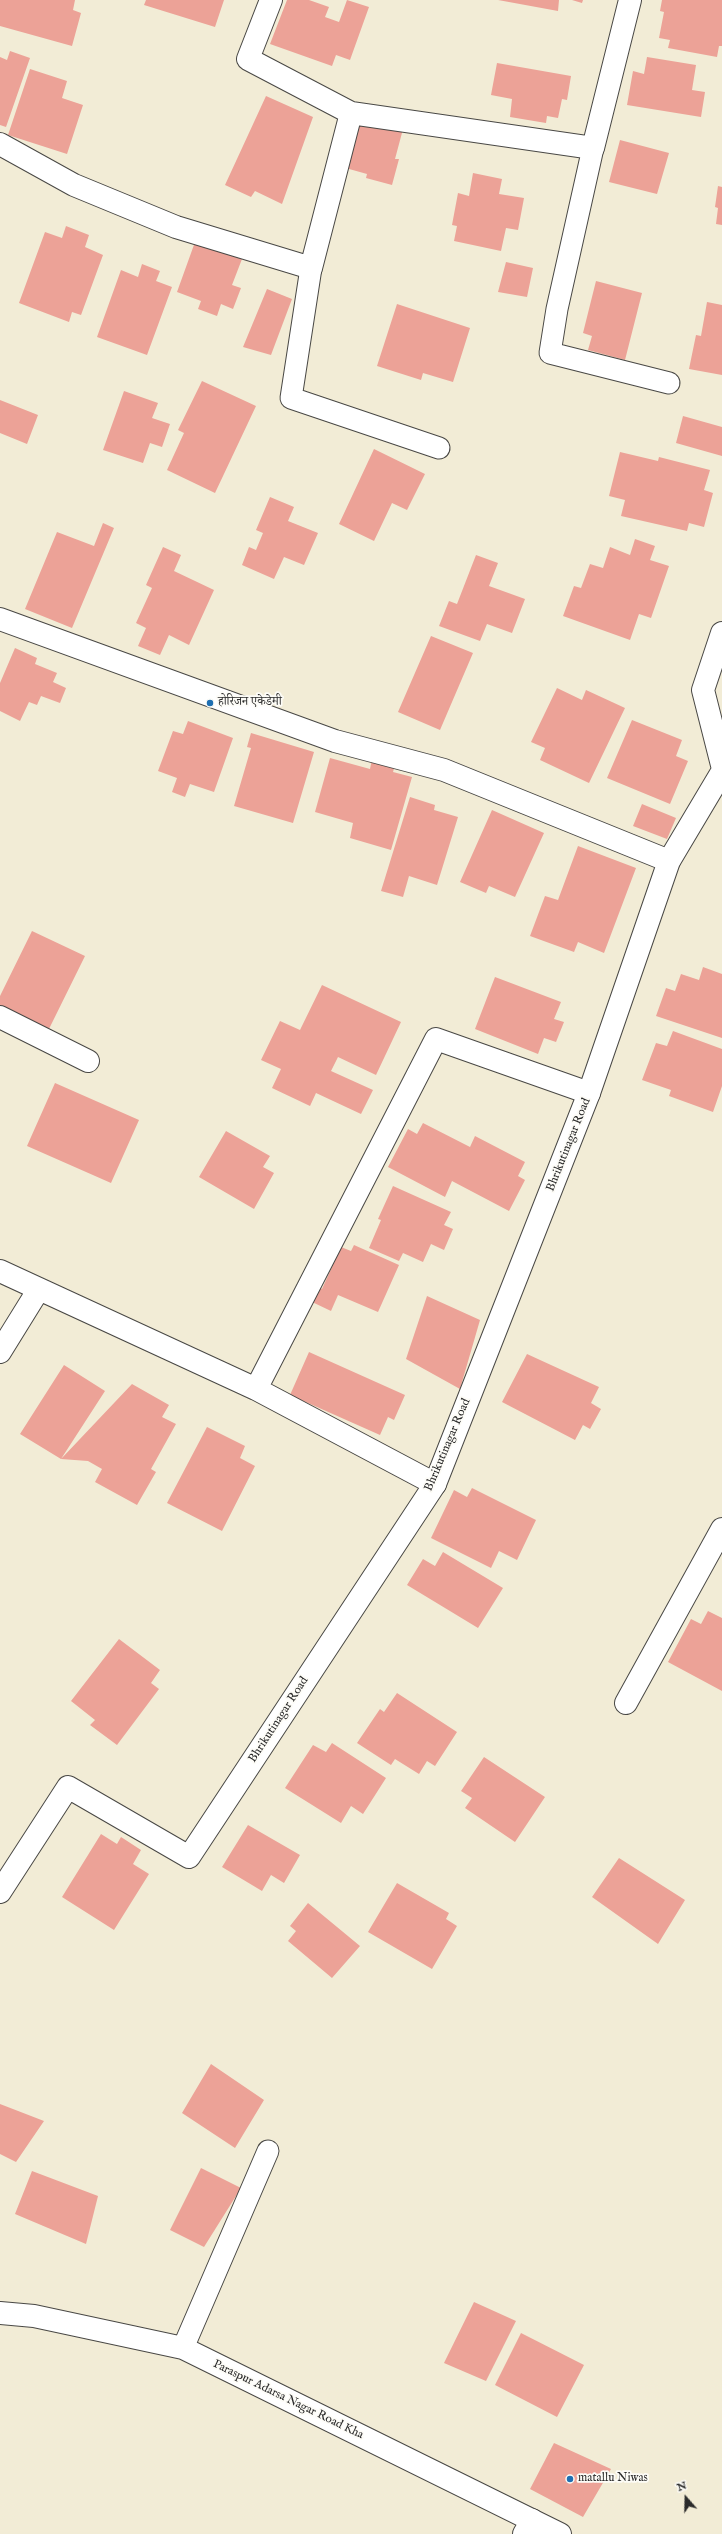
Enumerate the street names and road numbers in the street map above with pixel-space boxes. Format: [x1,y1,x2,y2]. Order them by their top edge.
street label: Bhrikutinagar Road [544,1096,594,1194]
street label: Bhrikutinagar Road [422,1396,474,1494]
street label: Bhrikutinagar Road [246,1674,312,1766]
street label: Paraspur Adarsa Nagar Road Kha [210,2357,366,2443]

